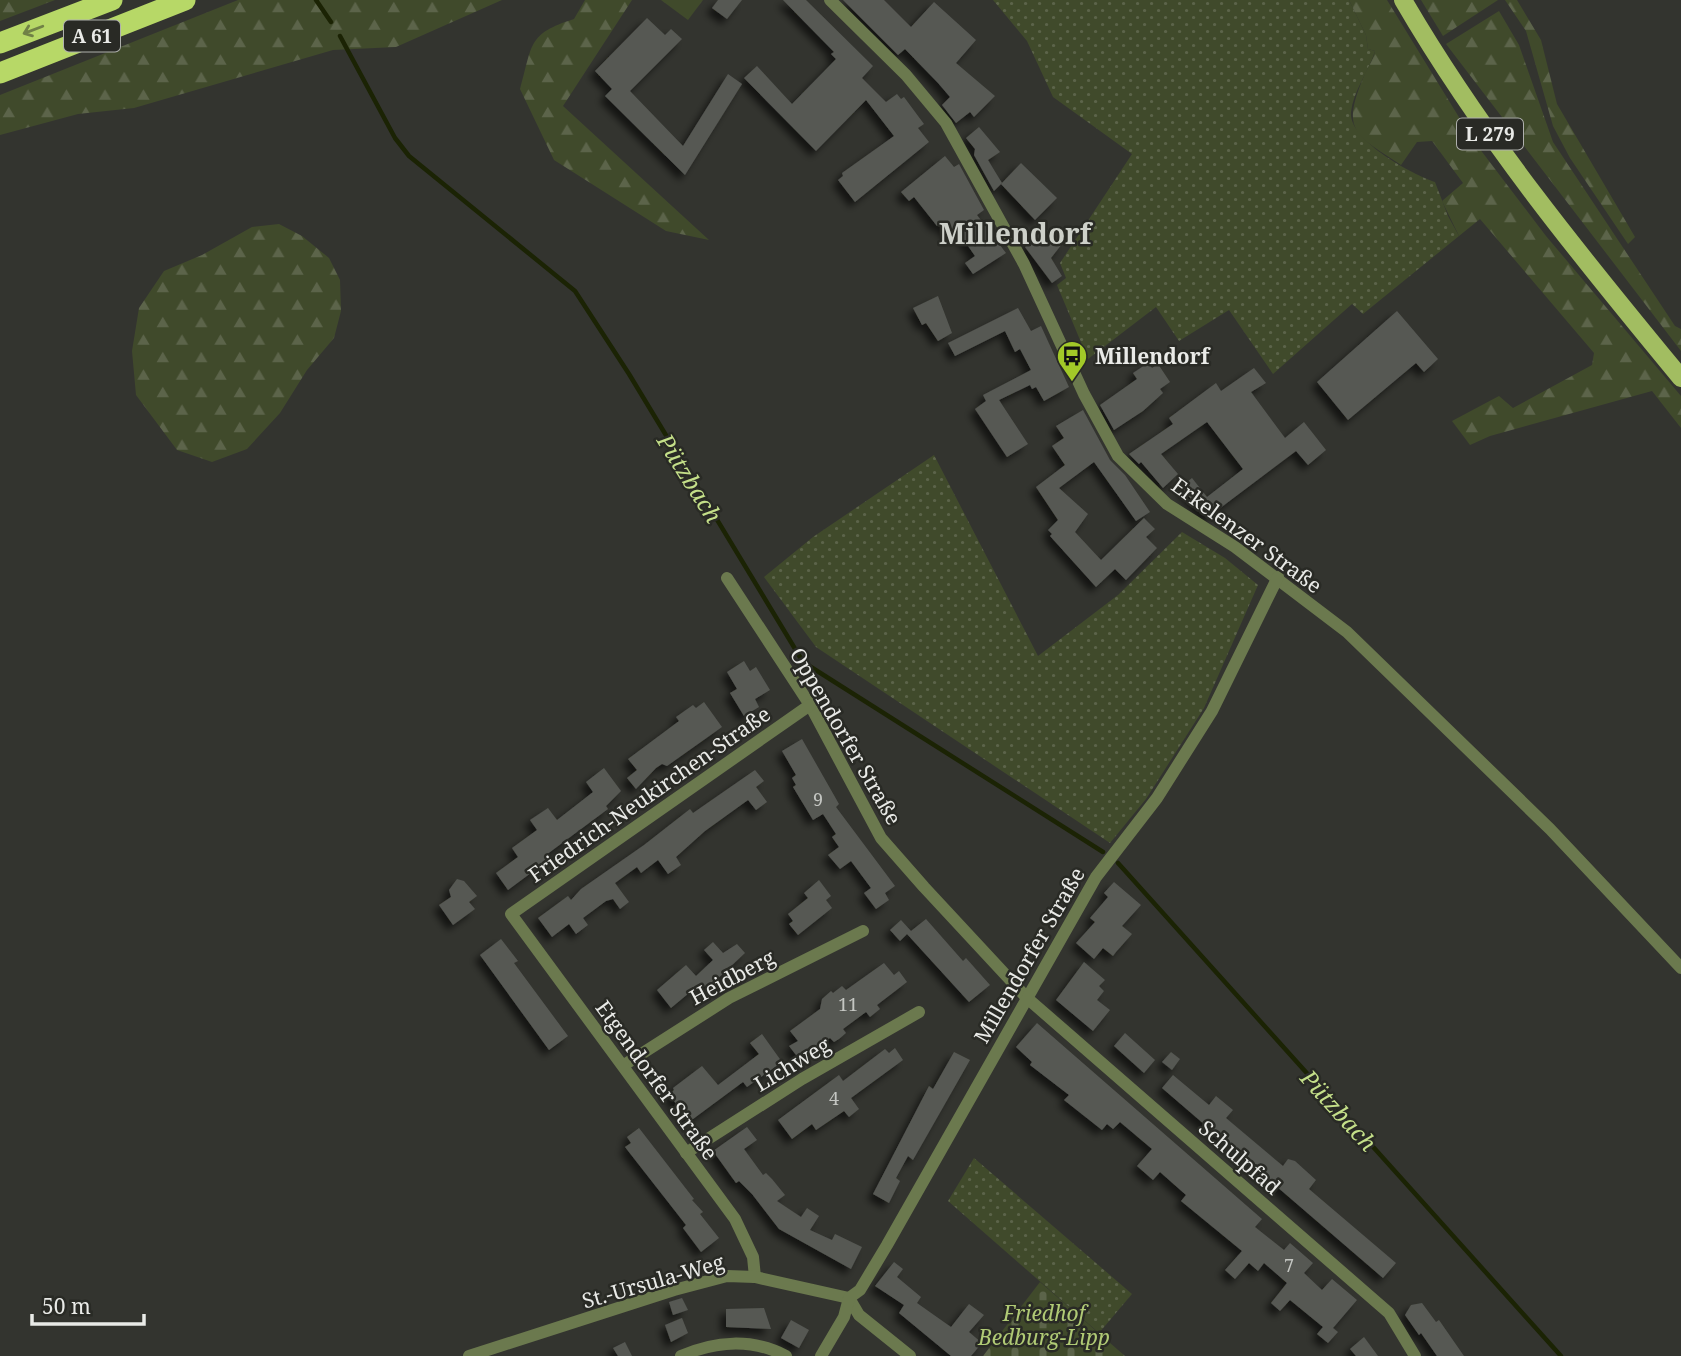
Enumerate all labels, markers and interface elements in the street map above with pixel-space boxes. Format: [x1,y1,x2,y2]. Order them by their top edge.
road number: A 61 [64,20,120,52]
one-way arrow [23,25,45,37]
road number: L 279 [1457,118,1523,150]
district label: Millendorf [939,214,1094,252]
bus stop icon: Millendorf [1055,339,1089,383]
place label: Millendorf [1095,342,1212,370]
water label: Pützbach [650,426,730,529]
street label: Erkelenzer Straße [1166,471,1328,599]
street label: Oppendorfer Straße [784,642,908,830]
street label: Friedrich-Neukirchen-Straße [522,700,776,888]
house number: 9 [813,787,823,811]
street label: Millendorfer Straße [967,862,1091,1048]
street label: Heidberg [684,943,780,1011]
house number: 11 [838,992,858,1016]
street label: Etgendorfer Straße [590,995,724,1165]
street label: Lichweg [749,1030,836,1098]
water label: Pützbach [1293,1062,1384,1158]
house number: 4 [829,1086,839,1110]
street label: Schulpfad [1193,1114,1287,1201]
street label: St.-Ursula-Weg [579,1247,728,1315]
house number: 7 [1284,1253,1294,1277]
scale bar [32,1282,144,1326]
text: 50 m [42,1292,91,1320]
park label: Friedhof Bedburg-Lipp [977,1299,1110,1351]

